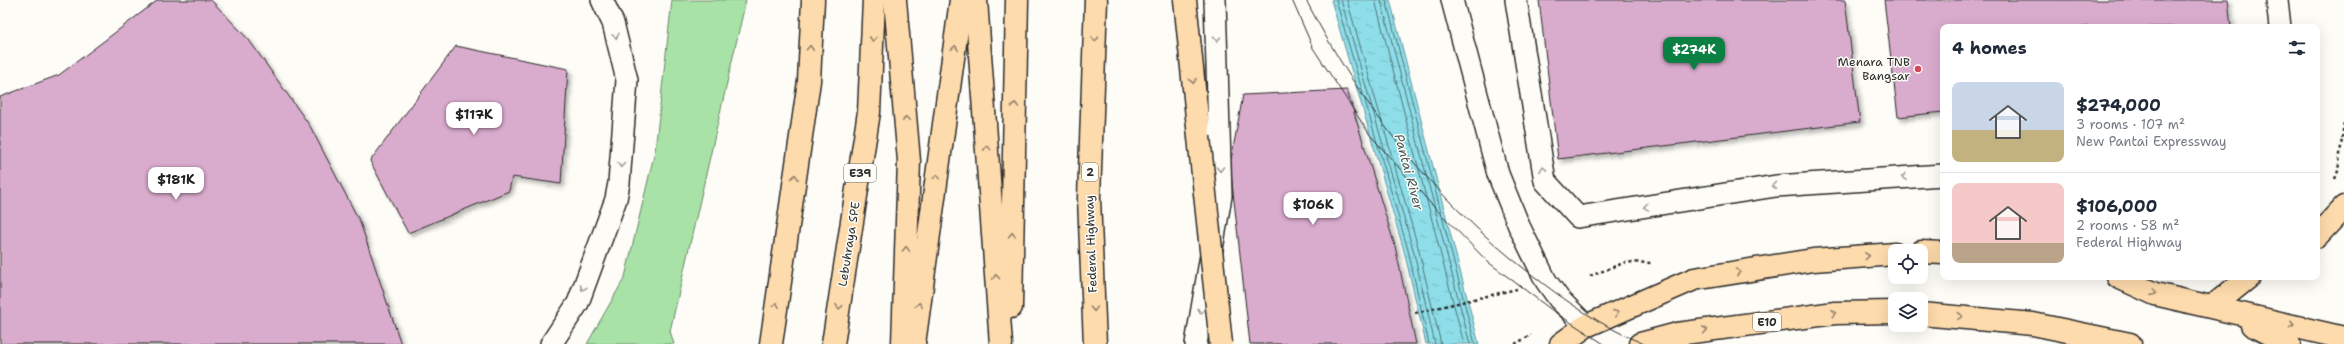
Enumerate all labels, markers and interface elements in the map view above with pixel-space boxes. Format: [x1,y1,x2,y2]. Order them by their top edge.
one-way arrow [612,33,620,39]
one-way arrow [868,36,877,42]
one-way arrow [1090,36,1099,42]
one-way arrow [1213,36,1221,42]
pin: $274K [1666,37,1722,71]
text: 4 homes [1952,37,2027,59]
icon: filters [2286,37,2308,59]
text: $274K [1672,41,1716,58]
one-way arrow [806,45,815,51]
one-way arrow [950,45,959,51]
place label: Menara TNB Bangsar [1838,54,1910,84]
marker: Menara TNB Bangsar [1913,64,1923,74]
one-way arrow [1188,78,1197,84]
text: $274,000 [2076,94,2161,116]
icon: home [1984,98,2032,146]
pin: $117K [446,102,502,136]
one-way arrow [1011,102,1019,108]
text: $117K [455,106,493,123]
one-way arrow [901,116,910,122]
text: 3 rooms · 107 m² [2076,116,2185,133]
water label: Pantai River [1391,132,1428,213]
text: New Pantai Expressway [2076,133,2226,150]
one-way arrow [982,145,991,151]
one-way arrow [617,162,626,168]
road number: 2 [1082,163,1098,181]
road number: E39 [844,164,876,182]
one-way arrow [1216,166,1224,172]
one-way arrow [1539,166,1548,172]
pin: $181K [148,167,204,201]
text: $181K [157,171,195,188]
one-way arrow [932,173,941,180]
one-way arrow [1901,173,1907,182]
one-way arrow [790,174,799,180]
one-way arrow [1771,181,1777,190]
pin: $106K [1285,192,1341,226]
street label: Federal Highway [1081,195,1101,293]
text: $106,000 [2076,195,2157,217]
text: $106K [1292,196,1334,213]
icon: home [1984,199,2032,247]
street label: Lebuhraya SPE [834,200,864,288]
one-way arrow [1643,202,1649,210]
text: 2 rooms · 58 m² [2076,217,2179,234]
one-way arrow [1008,232,1016,238]
text: Federal Highway [2076,234,2182,251]
map controls [1888,244,1928,332]
button: locate [1888,244,1928,284]
one-way arrow [902,246,910,252]
one-way arrow [1864,251,1870,260]
one-way arrow [1735,268,1741,277]
one-way arrow [992,274,1001,280]
one-way arrow [580,285,588,292]
one-way arrow [2150,288,2157,296]
button: layers [1888,292,1928,332]
one-way arrow [771,302,780,308]
one-way arrow [914,302,923,308]
one-way arrow [835,304,844,310]
one-way arrow [1089,306,1098,312]
one-way arrow [1198,308,1206,314]
one-way arrow [1831,309,1837,318]
one-way arrow [1611,310,1619,318]
one-way arrow [1957,312,1963,321]
road number: E10 [1753,313,1781,331]
one-way arrow [2289,321,2295,329]
one-way arrow [1702,326,1708,335]

